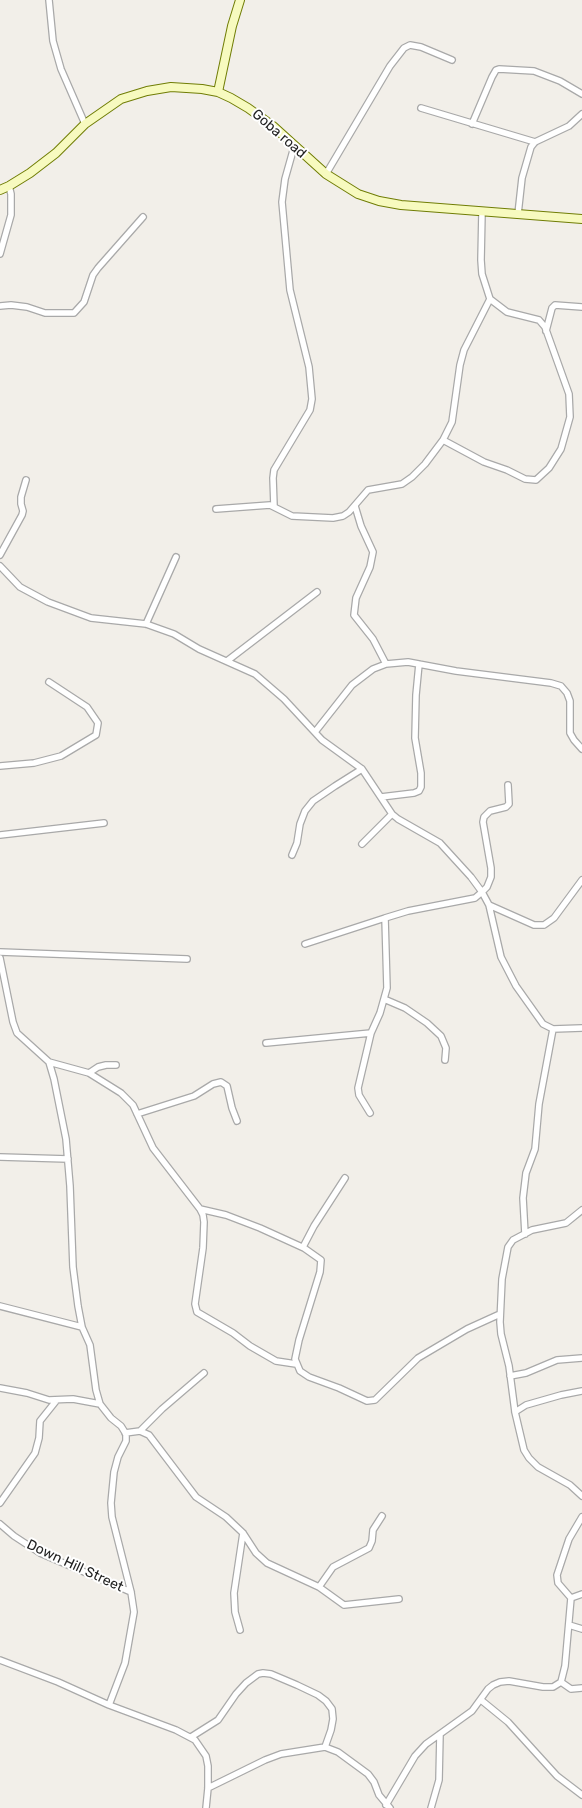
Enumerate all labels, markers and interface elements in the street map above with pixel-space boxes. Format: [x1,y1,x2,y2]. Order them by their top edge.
street label: Goba road [248,106,310,162]
street label: Down Hill Street [24,1536,126,1596]

